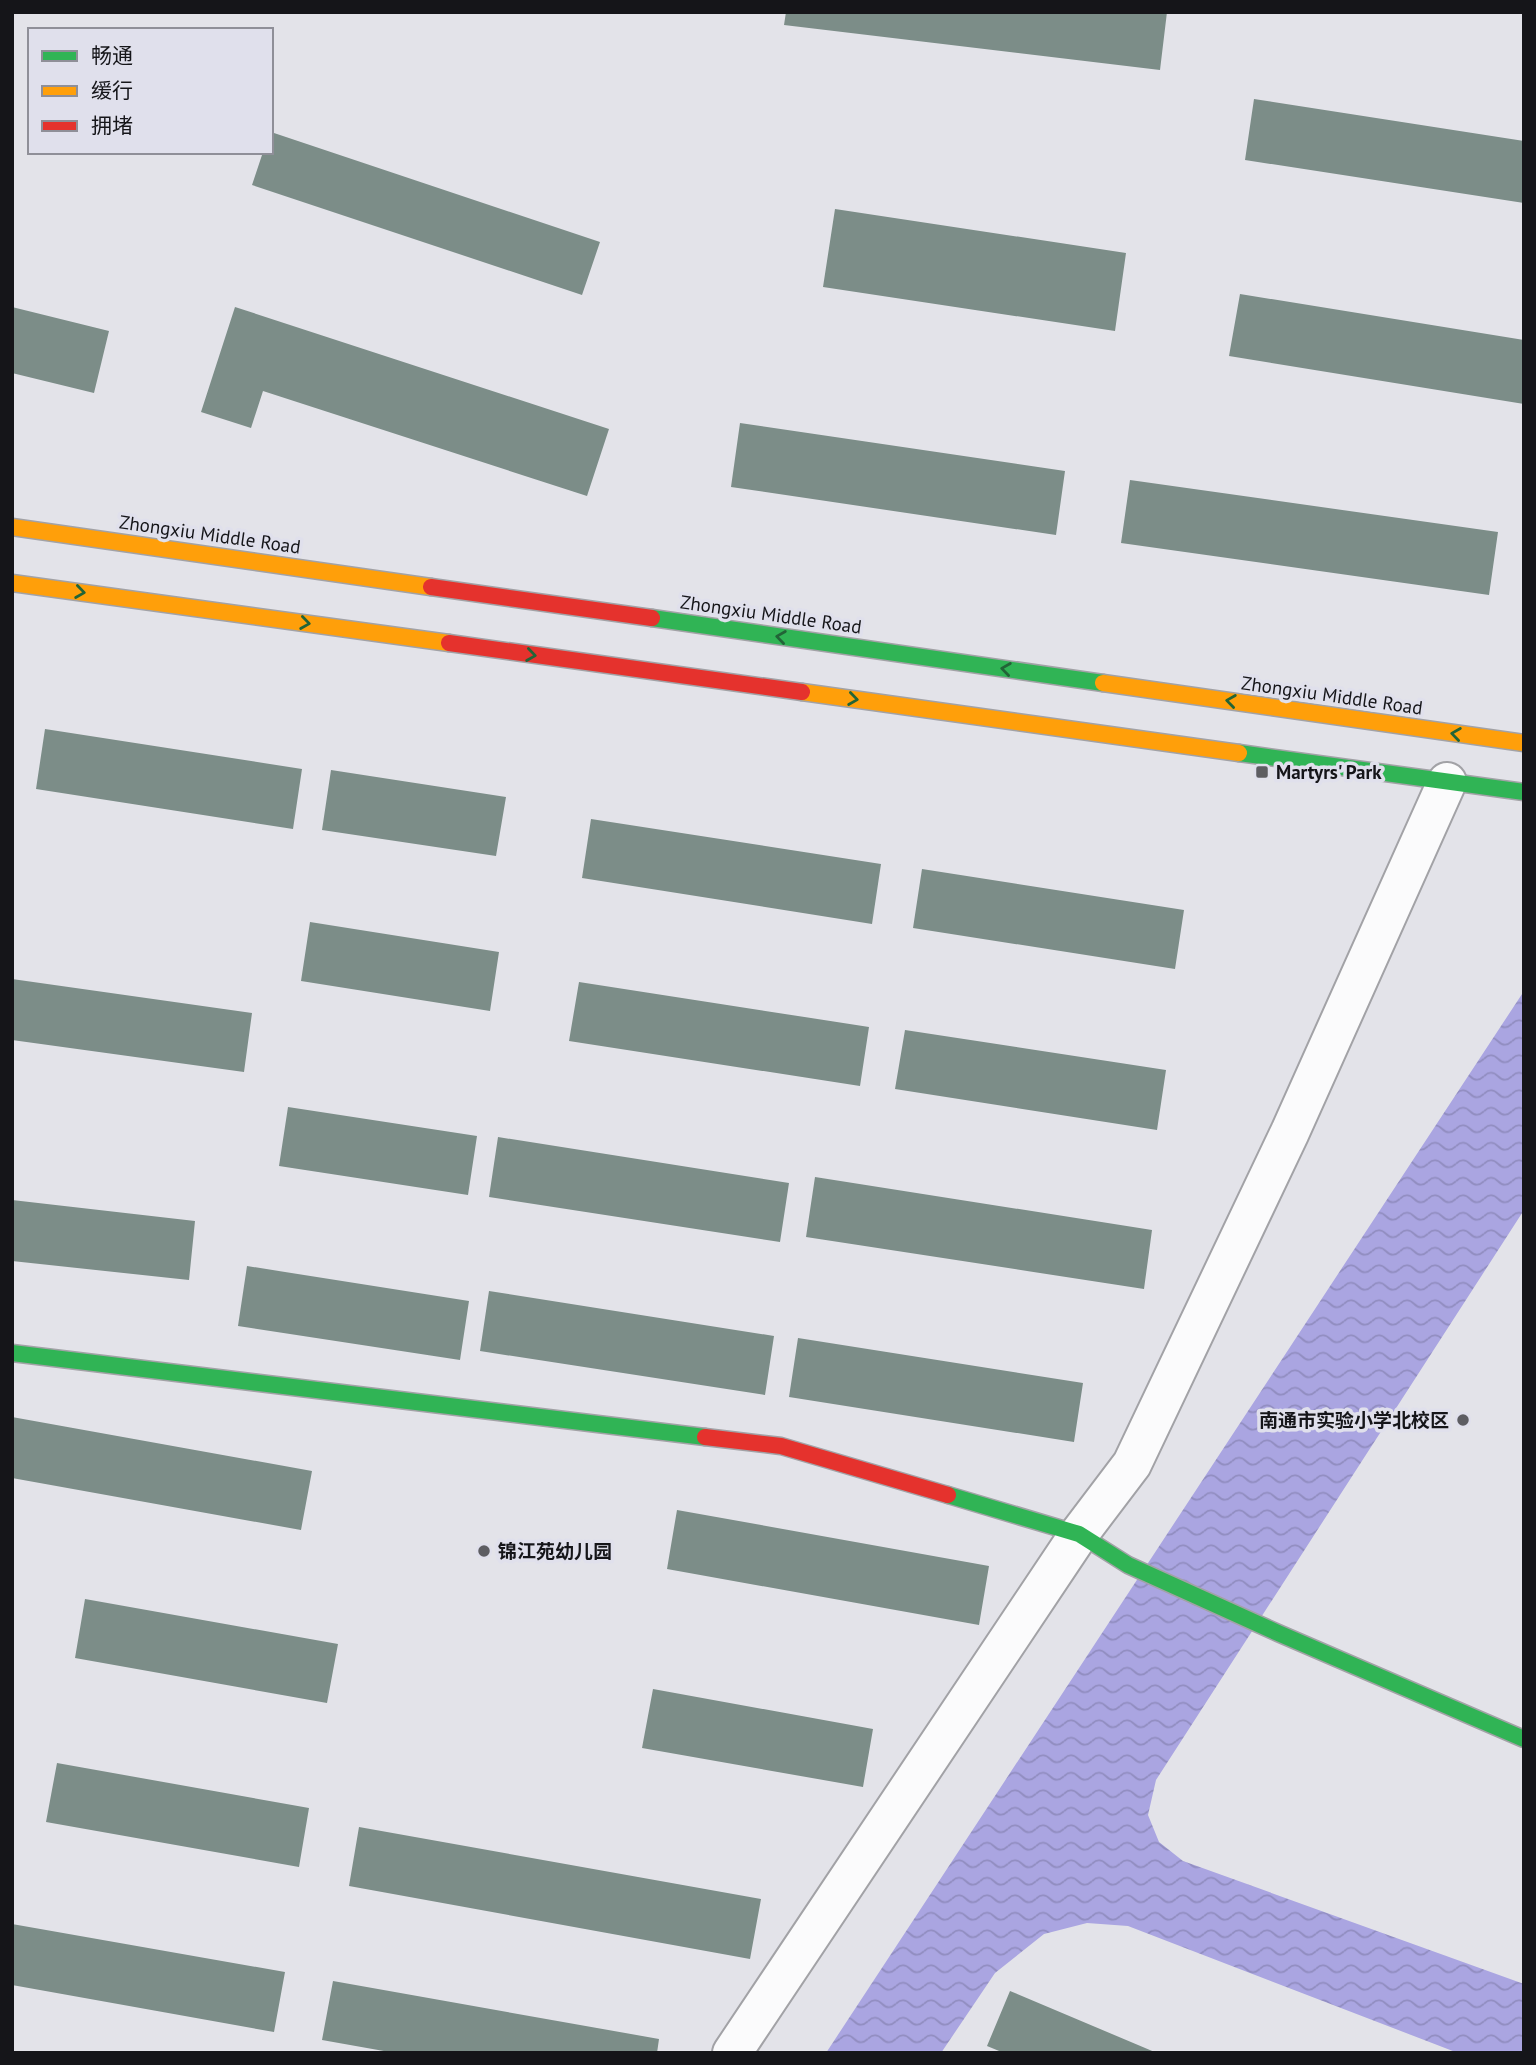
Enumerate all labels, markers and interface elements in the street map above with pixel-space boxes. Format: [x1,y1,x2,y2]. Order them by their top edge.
legend [28,28,273,154]
text: 畅通 [91,42,133,69]
text: 缓行 [91,77,133,104]
text: 拥堵 [91,112,133,139]
street label: Zhongxiu Middle Road [118,509,302,559]
one-way arrow [74,584,86,599]
street label: Zhongxiu Middle Road [679,589,863,639]
one-way arrow [299,616,311,631]
one-way arrow [775,630,786,645]
one-way arrow [525,647,536,662]
one-way arrow [1000,662,1012,677]
street label: Zhongxiu Middle Road [1240,670,1424,720]
one-way arrow [847,692,859,707]
one-way arrow [1225,694,1237,709]
one-way arrow [1450,726,1462,741]
place label: Martyrs' Park [1276,760,1382,784]
marker: Martyrs' Park [1254,764,1270,780]
place label: 南通市实验小学北校区 [1259,1408,1449,1432]
marker: 南通市实验小学北校区 [1455,1412,1471,1428]
place label: 锦江苑幼儿园 [498,1539,612,1563]
marker: 锦江苑幼儿园 [476,1543,492,1559]

